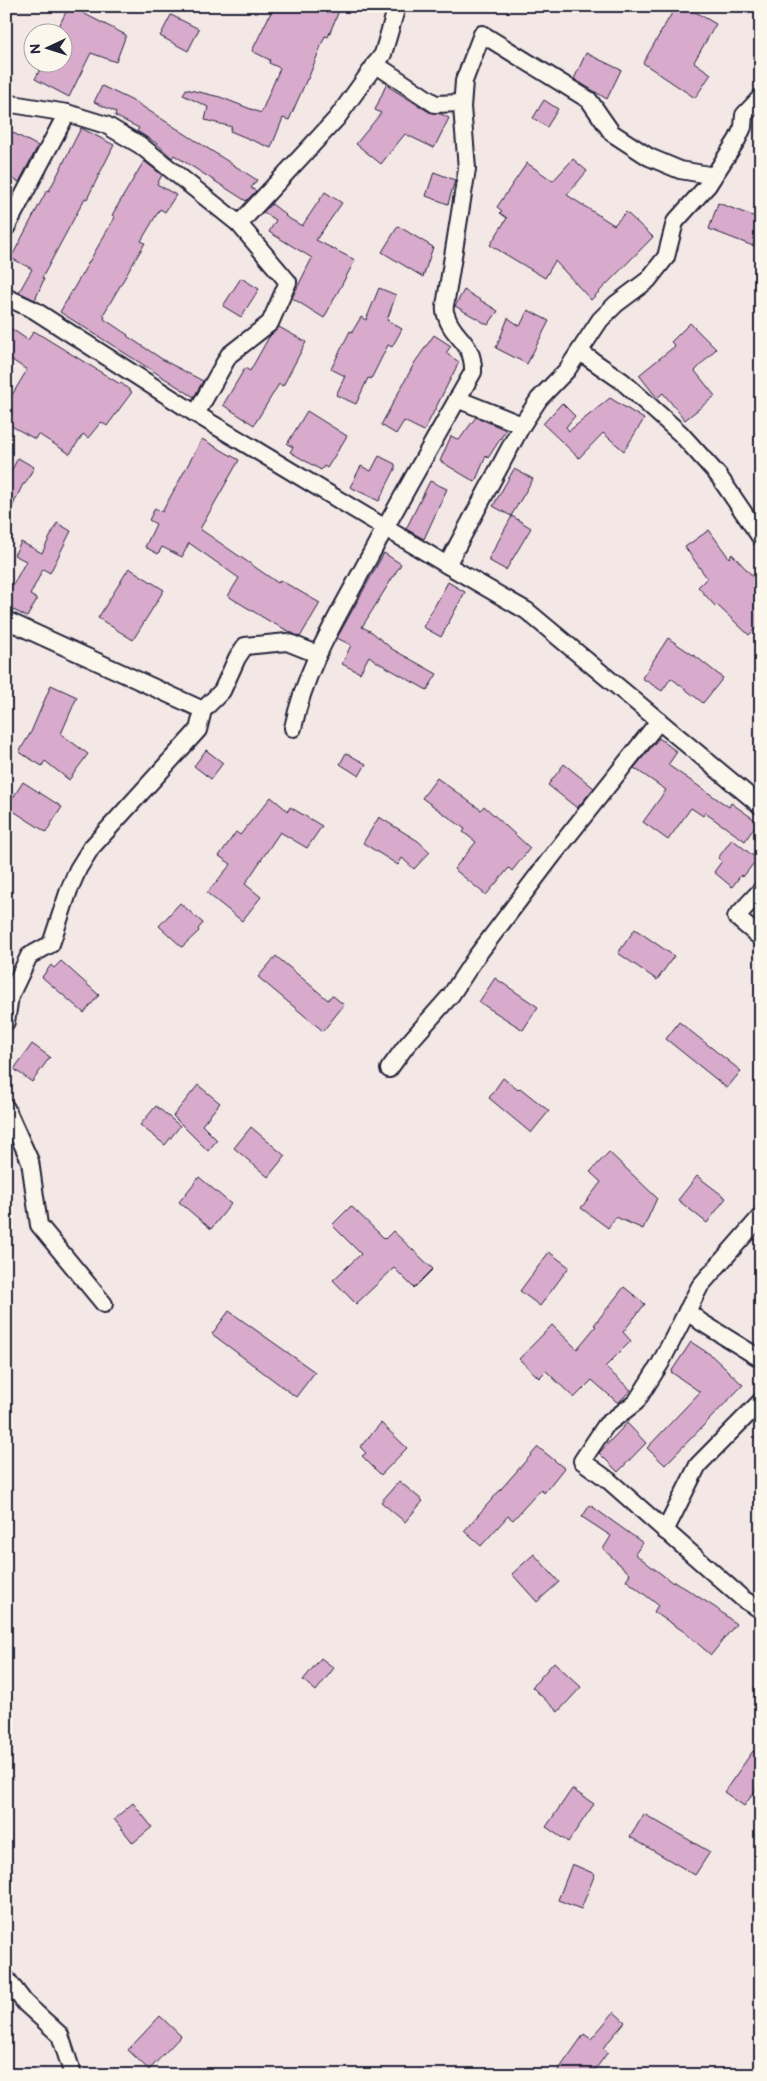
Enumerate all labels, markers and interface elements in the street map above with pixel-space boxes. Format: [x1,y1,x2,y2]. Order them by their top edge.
north arrow [22,22,72,72]
text: N [27,43,44,55]

